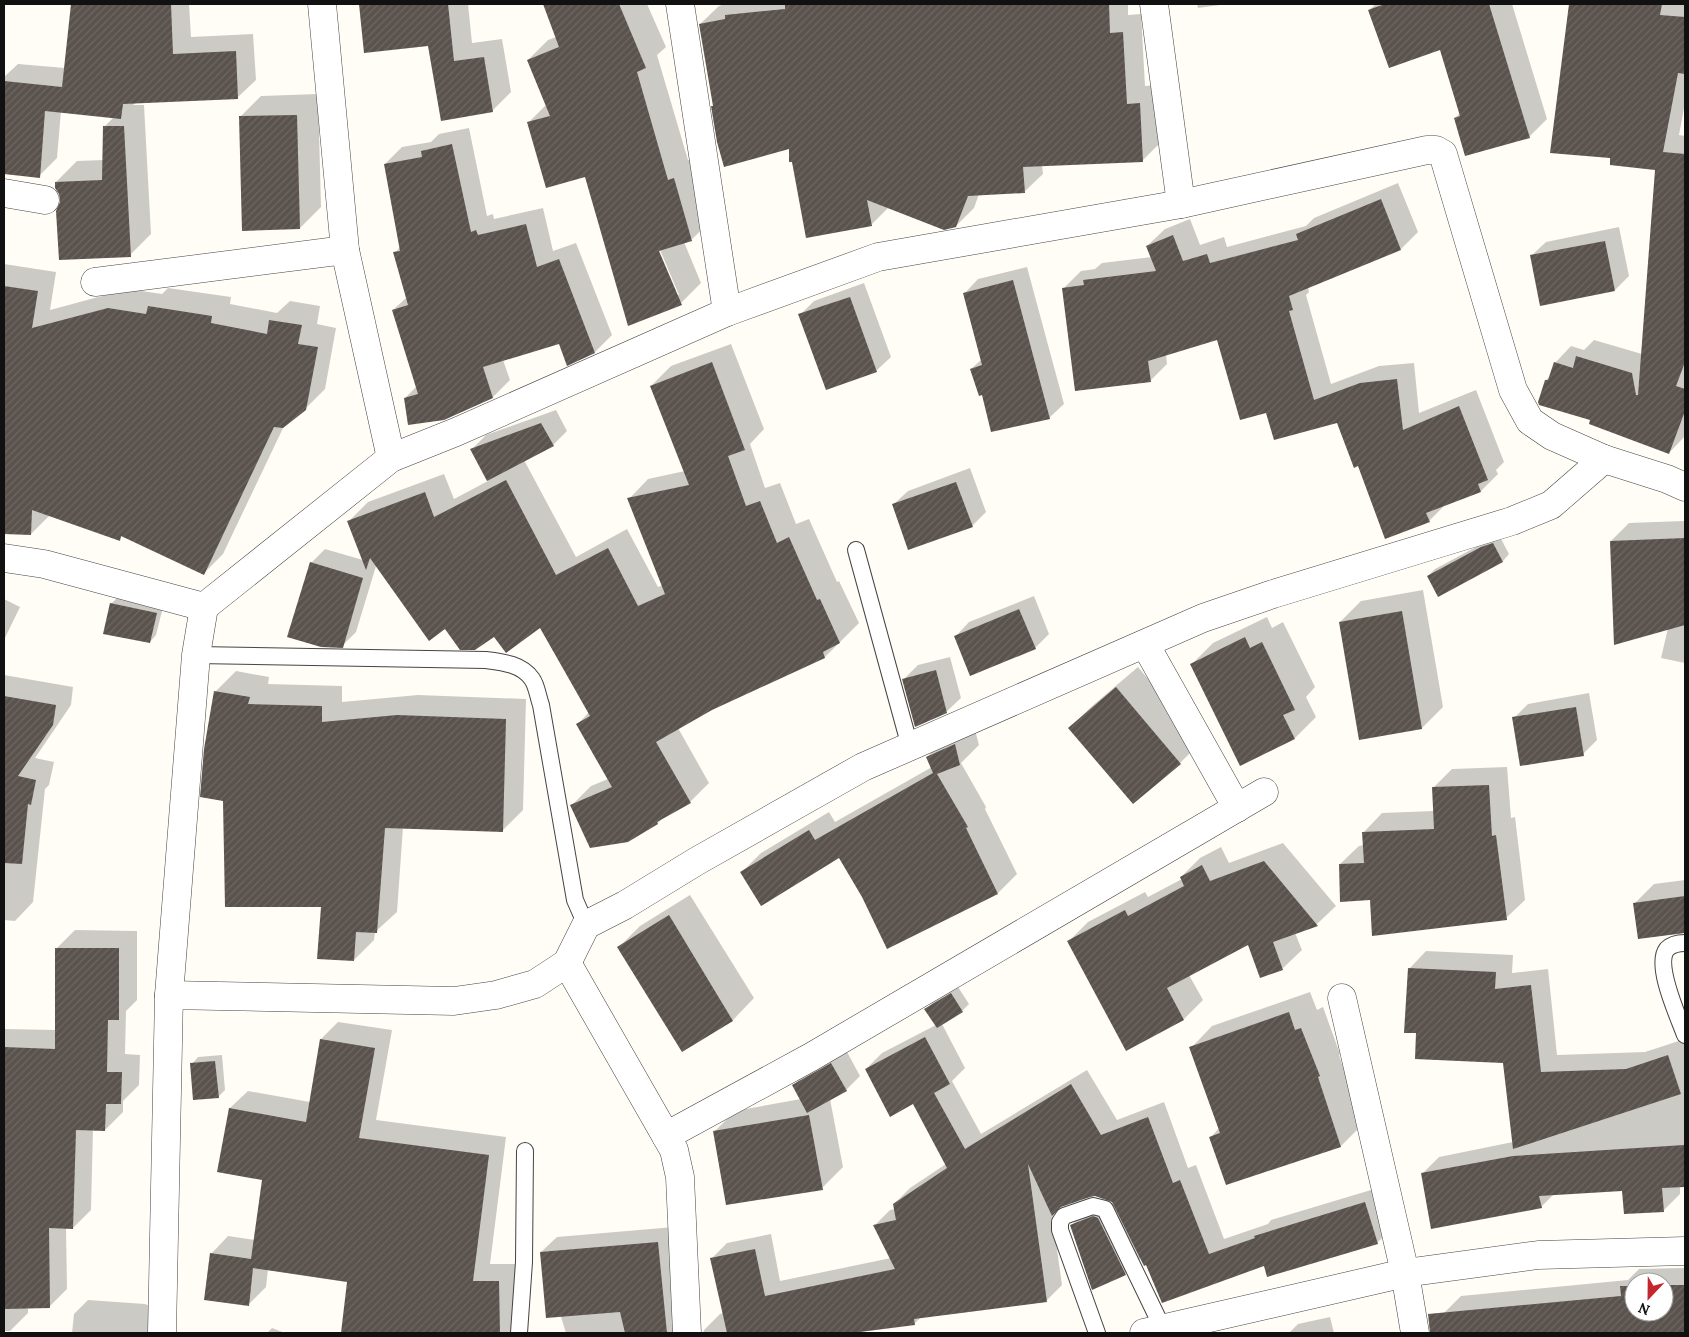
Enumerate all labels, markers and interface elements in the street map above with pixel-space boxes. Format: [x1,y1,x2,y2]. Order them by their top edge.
north arrow [1624,1272,1674,1322]
text: N [1636,1299,1653,1319]

